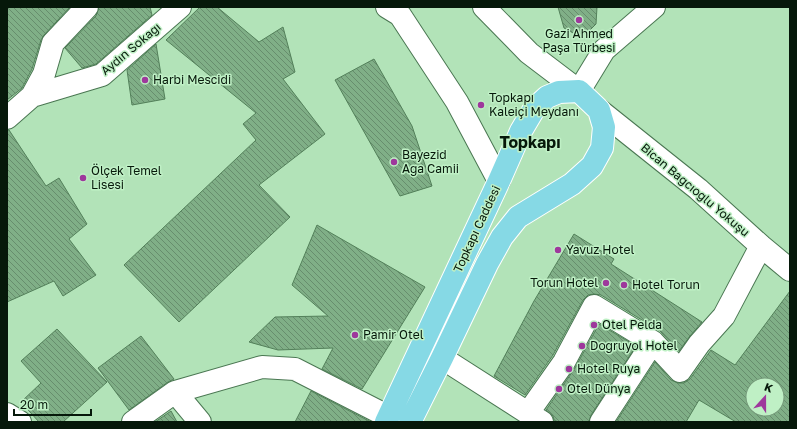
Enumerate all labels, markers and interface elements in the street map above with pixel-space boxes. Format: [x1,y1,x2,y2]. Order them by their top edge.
marker: Gazi Ahmed Paşa Türbesi [574,15,584,25]
street label: Aydın Sokağı [98,19,164,78]
place label: Gazi Ahmed Paşa Türbesi [542,26,616,55]
place label: Harbi Mescidi [153,72,231,87]
marker: Harbi Mescidi [140,75,150,85]
place label: Topkapı Kaleiçi Meydanı [489,90,579,119]
marker: Topkapı Kaleiçi Meydanı [476,100,486,110]
district label: Topkapı [499,132,561,152]
street label: Bican Bağcıoğlu Yokuşu [638,140,753,239]
place label: Bayezid Ağa Camii [402,147,459,176]
marker: Bayezid Ağa Camii [389,157,399,167]
place label: Ölçek Temel Lisesi [91,163,162,192]
marker: Ölçek Temel Lisesi [78,173,88,183]
street label: Topkapı Caddesi [450,183,503,275]
place label: Yavuz Hotel [566,242,634,257]
marker: Yavuz Hotel [553,245,563,255]
place label: Torun Hotel [530,275,598,290]
place label: Hotel Torun [632,277,700,292]
marker: Torun Hotel [601,278,611,288]
marker: Hotel Torun [619,280,629,290]
place label: Otel Pelda [602,317,662,332]
marker: Otel Pelda [589,320,599,330]
place label: Pamir Otel [363,327,424,342]
marker: Pamir Otel [350,330,360,340]
place label: Doğruyol Hotel [590,338,678,353]
marker: Doğruyol Hotel [577,341,587,351]
place label: Hotel Ruya [577,361,640,376]
marker: Hotel Ruya [564,364,574,374]
north arrow [745,377,785,417]
text: K [763,380,775,395]
place label: Otel Dünya [567,381,630,396]
marker: Otel Dünya [554,384,564,394]
scale bar [14,391,91,417]
text: 20 m [20,397,48,412]

